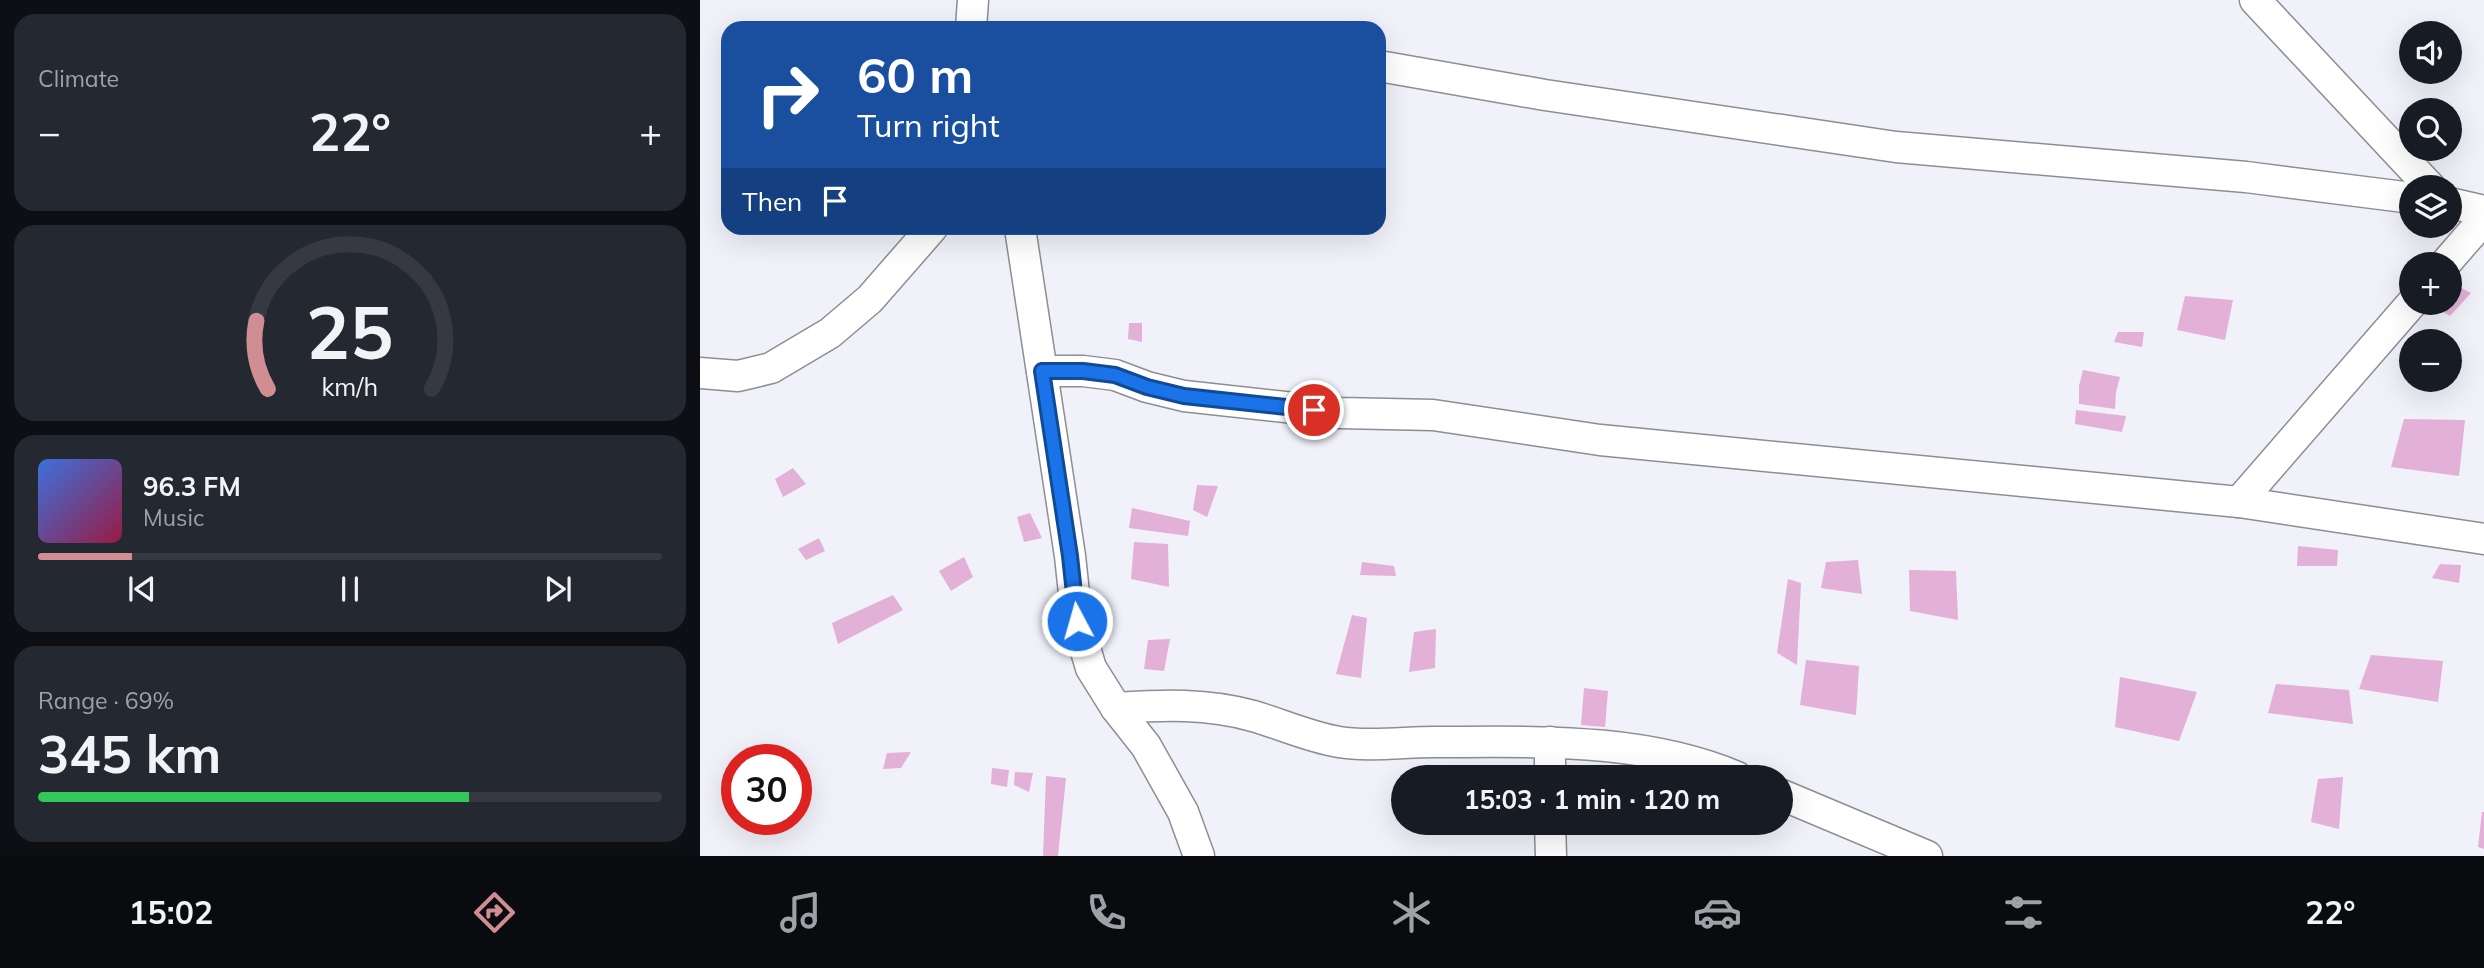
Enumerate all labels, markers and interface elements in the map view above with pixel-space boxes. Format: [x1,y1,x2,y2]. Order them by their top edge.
map controls [2399,21,2462,392]
button: sound [2399,21,2462,84]
text: 60 m [857,44,973,105]
icon: right [742,49,833,140]
text: Climate [38,64,119,93]
button: search [2399,98,2462,161]
text: 22° [309,99,391,164]
text: Turn right [857,105,1000,145]
text: − [38,108,61,156]
text: + [639,108,662,156]
button: layers [2399,175,2462,238]
icon: arrive [816,182,854,220]
text: Then [742,185,802,218]
button: + [2399,252,2462,315]
text: 25 [306,286,394,377]
button: − [2399,329,2462,392]
text: km/h [322,371,378,402]
pin [1284,380,1344,440]
icon: arrive [1295,391,1333,429]
text: 96.3 FM [143,470,241,503]
text: Music [143,503,204,532]
icon: previous [123,570,161,608]
icon: pause [331,570,369,608]
icon: next [539,570,577,608]
position arrow [1040,584,1114,658]
text: Range · 69% [38,686,174,715]
text: 345 km [38,721,221,786]
speed limit sign: 30 [721,744,812,835]
text: 15:03 · 1 min · 120 m [1464,783,1720,816]
icon: directions [470,888,519,937]
icon: music [776,888,825,937]
icon: phone [1082,888,1131,937]
icon: climate [1387,888,1436,937]
icon: car [1693,888,1742,937]
icon: filters [1999,888,2048,937]
text: 15:02 [128,892,213,932]
text: 22° [2305,892,2355,932]

